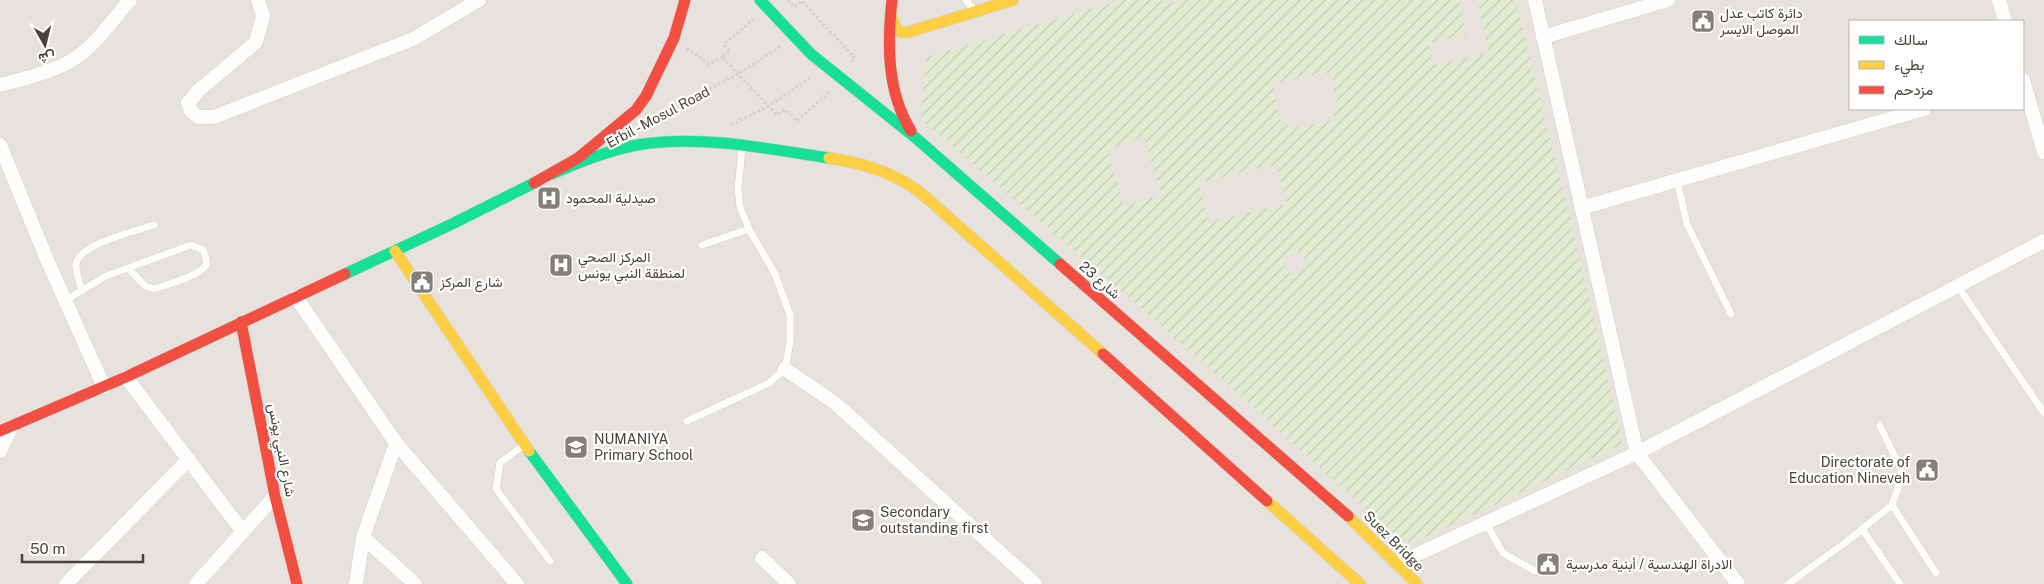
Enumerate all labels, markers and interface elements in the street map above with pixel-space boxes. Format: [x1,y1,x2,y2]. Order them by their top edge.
place label: دائرة كاتب عدل الموصل الايسر [1719,5,1803,38]
public building icon: دائرة كاتب عدل الموصل الايسر [1690,8,1716,34]
north arrow [20,20,70,70]
legend [1849,20,2024,110]
text: سالك [1894,31,1928,48]
text: ش [37,48,56,67]
text: بطيء [1894,56,1924,78]
text: مزدحم [1894,81,1933,100]
street label: Erbil - Mosul Road [604,83,712,151]
hospital icon: صيدلية المحمود [536,185,562,211]
place label: صيدلية المحمود [566,190,656,207]
place label: المركز الصحي لمنطقة النبي يونس [578,249,685,285]
hospital icon: المركز الصحي لمنطقة النبي يونس [548,252,574,278]
street label: شارع 23 [1074,258,1124,304]
public building icon: شارع المركز [409,269,435,295]
place label: شارع المركز [439,274,503,293]
street label: شارع النبي يونس [261,402,299,499]
place label: NUMANIYA Primary School [594,431,693,463]
school or university icon: NUMANIYA Primary School [563,434,589,460]
place label: Directorate of Education Nineveh [1789,454,1910,486]
public building icon: Directorate of Education Nineveh [1914,457,1940,483]
place label: Secondary outstanding first [880,504,989,536]
school or university icon: Secondary outstanding first [850,507,876,533]
street label: Suez Bridge [1361,508,1427,574]
scale bar [22,532,144,564]
text: 50 m [30,540,65,557]
public building icon: الادراة الهندسية / أبنية مدرسية [1535,551,1561,577]
place label: الادراة الهندسية / أبنية مدرسية [1566,556,1732,573]

